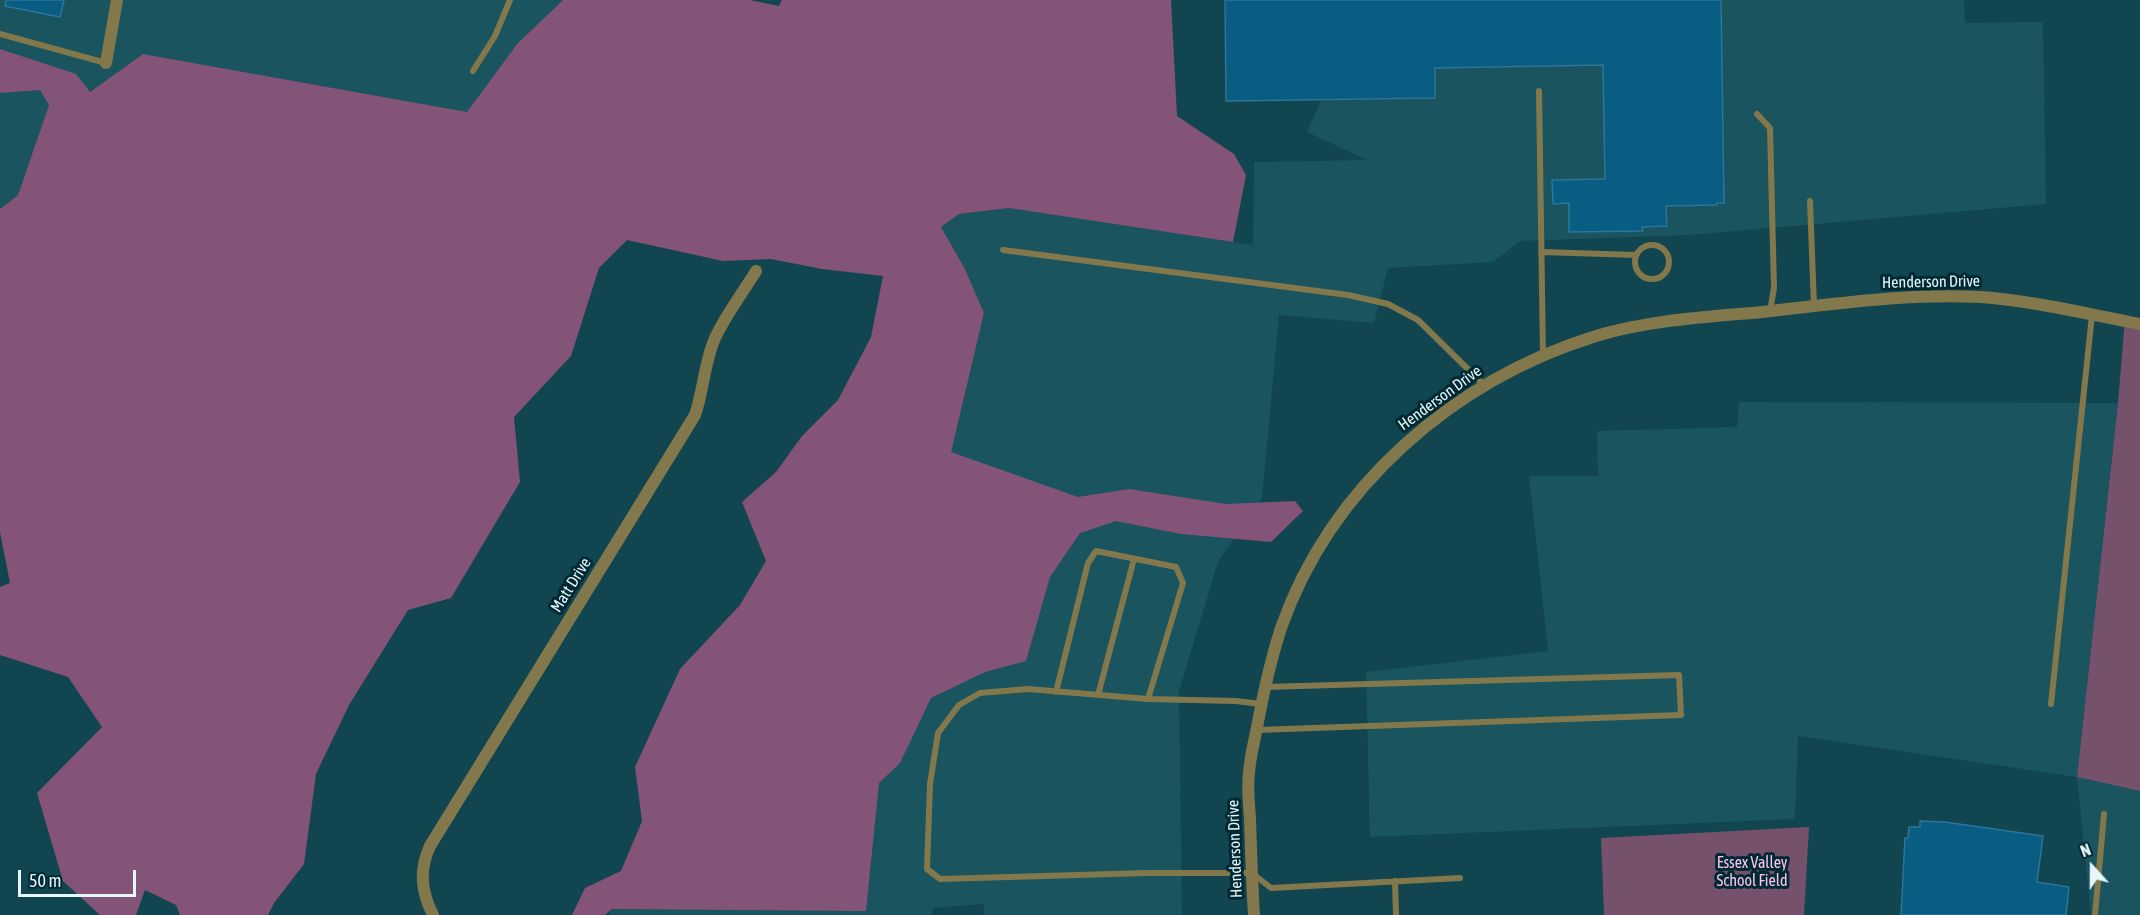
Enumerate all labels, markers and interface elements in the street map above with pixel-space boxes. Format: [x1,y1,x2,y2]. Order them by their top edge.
street label: Henderson Drive [1882,272,1980,292]
street label: Henderson Drive [1395,361,1485,435]
street label: Matt Drive [547,554,595,616]
street label: Henderson Drive [1224,800,1246,898]
north arrow [2062,837,2122,897]
text: N [2078,840,2093,860]
park label: Essex Valley School Field [1717,853,1787,891]
scale bar [21,858,140,896]
text: 50 m [29,870,61,891]

